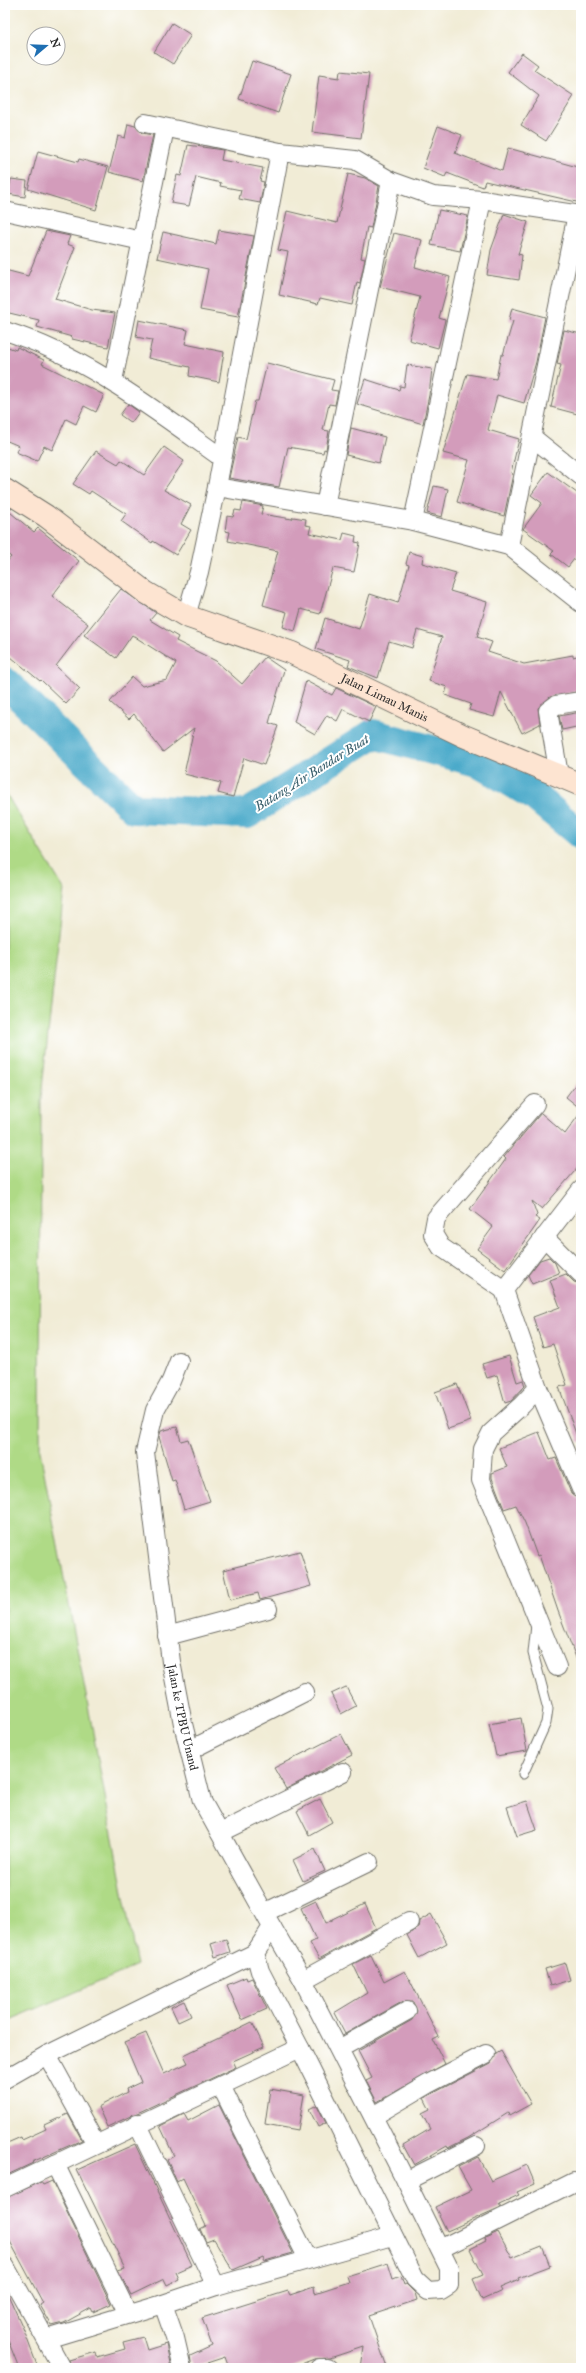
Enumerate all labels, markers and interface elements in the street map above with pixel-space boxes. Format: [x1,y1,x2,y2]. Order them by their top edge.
north arrow [26,26,66,66]
text: N [47,36,63,50]
street label: Jalan Limau Manis [337,670,431,725]
water label: Batang Air Bandar Buat [251,731,373,815]
street label: Jalan ke TPBU Unand [163,1661,201,1772]

